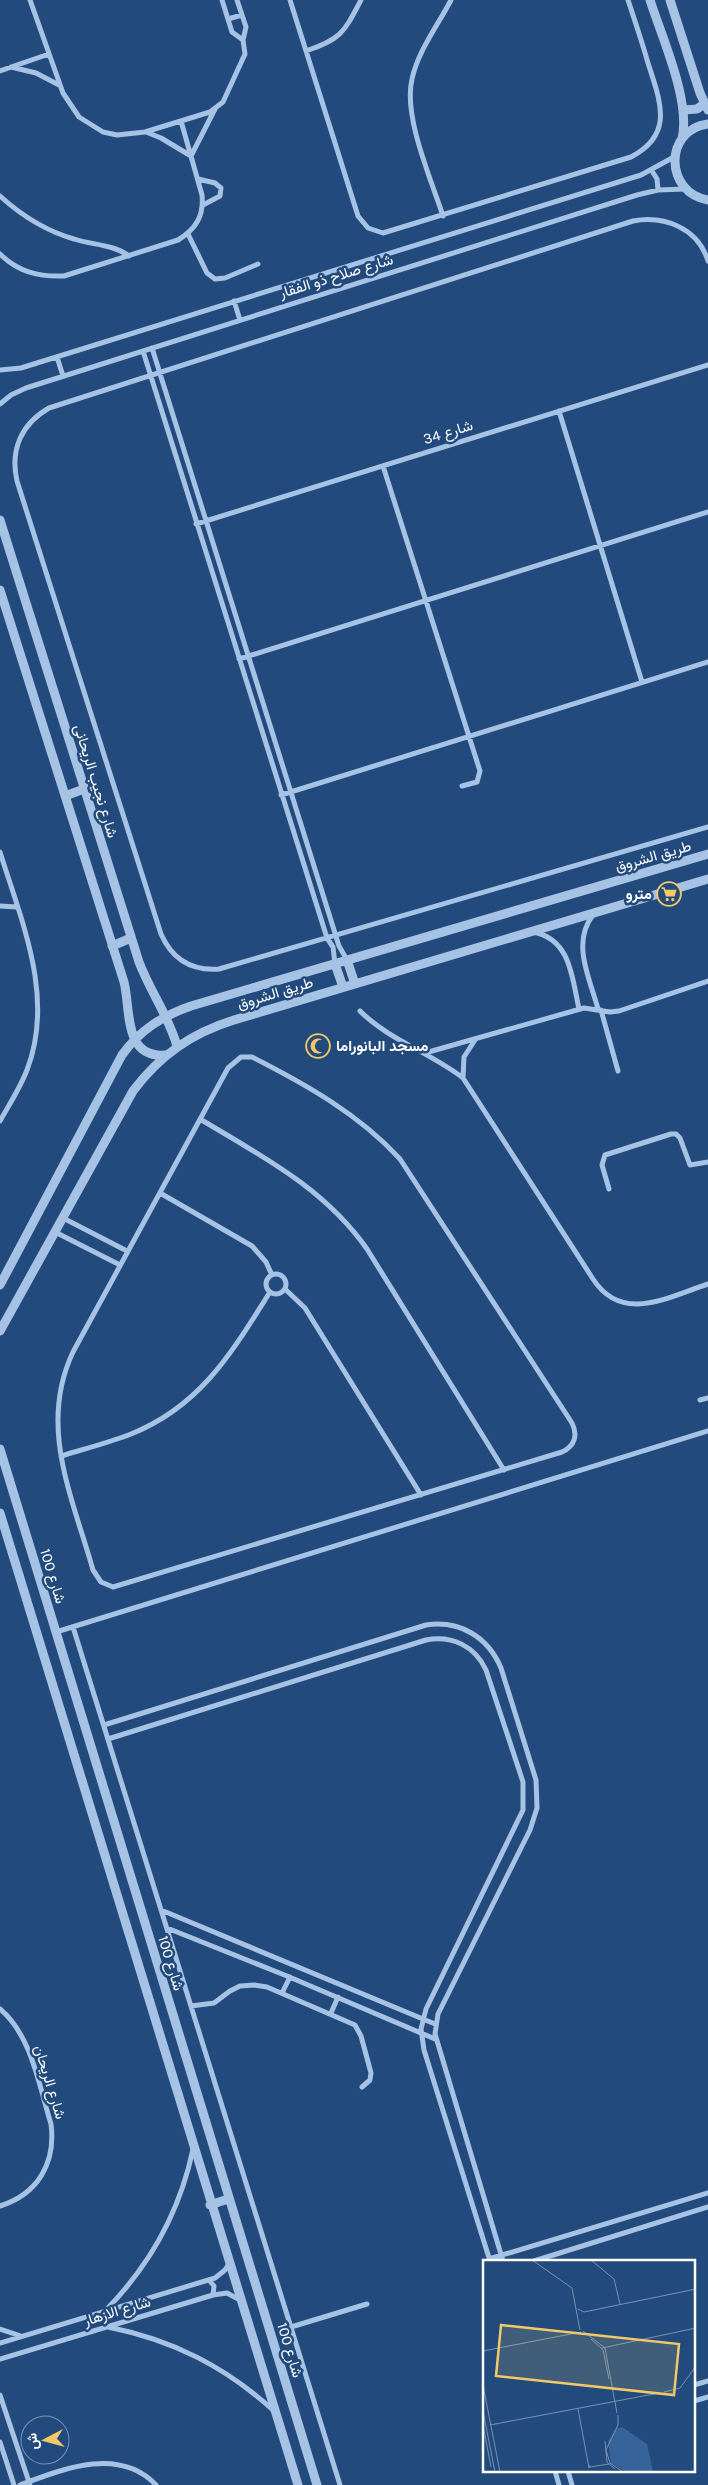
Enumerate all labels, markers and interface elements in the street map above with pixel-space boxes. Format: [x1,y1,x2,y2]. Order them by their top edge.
street label: شارع صلاح ذو الفقار [276,250,396,304]
street label: شارع 34 [421,416,476,450]
street label: شارع نجيب الريحانى [68,722,122,841]
street label: طريق الشروق [613,836,694,876]
supermarket icon: مترو [656,881,682,907]
place label: مترو [626,885,652,903]
street label: طريق الشروق [235,973,316,1014]
mosque icon: مسجد البانوراما [305,1033,331,1059]
place label: مسجد البانوراما [336,1037,428,1055]
street label: شارع 100 [34,1546,70,1606]
street label: شارع 100 [152,1933,188,1993]
street label: شارع الريحان [28,2043,70,2122]
inset map [483,2260,696,2472]
street label: شارع الازهار [80,2292,153,2332]
street label: شارع 100 [271,2320,307,2380]
north arrow [20,2415,70,2465]
text: ش [23,2432,42,2451]

